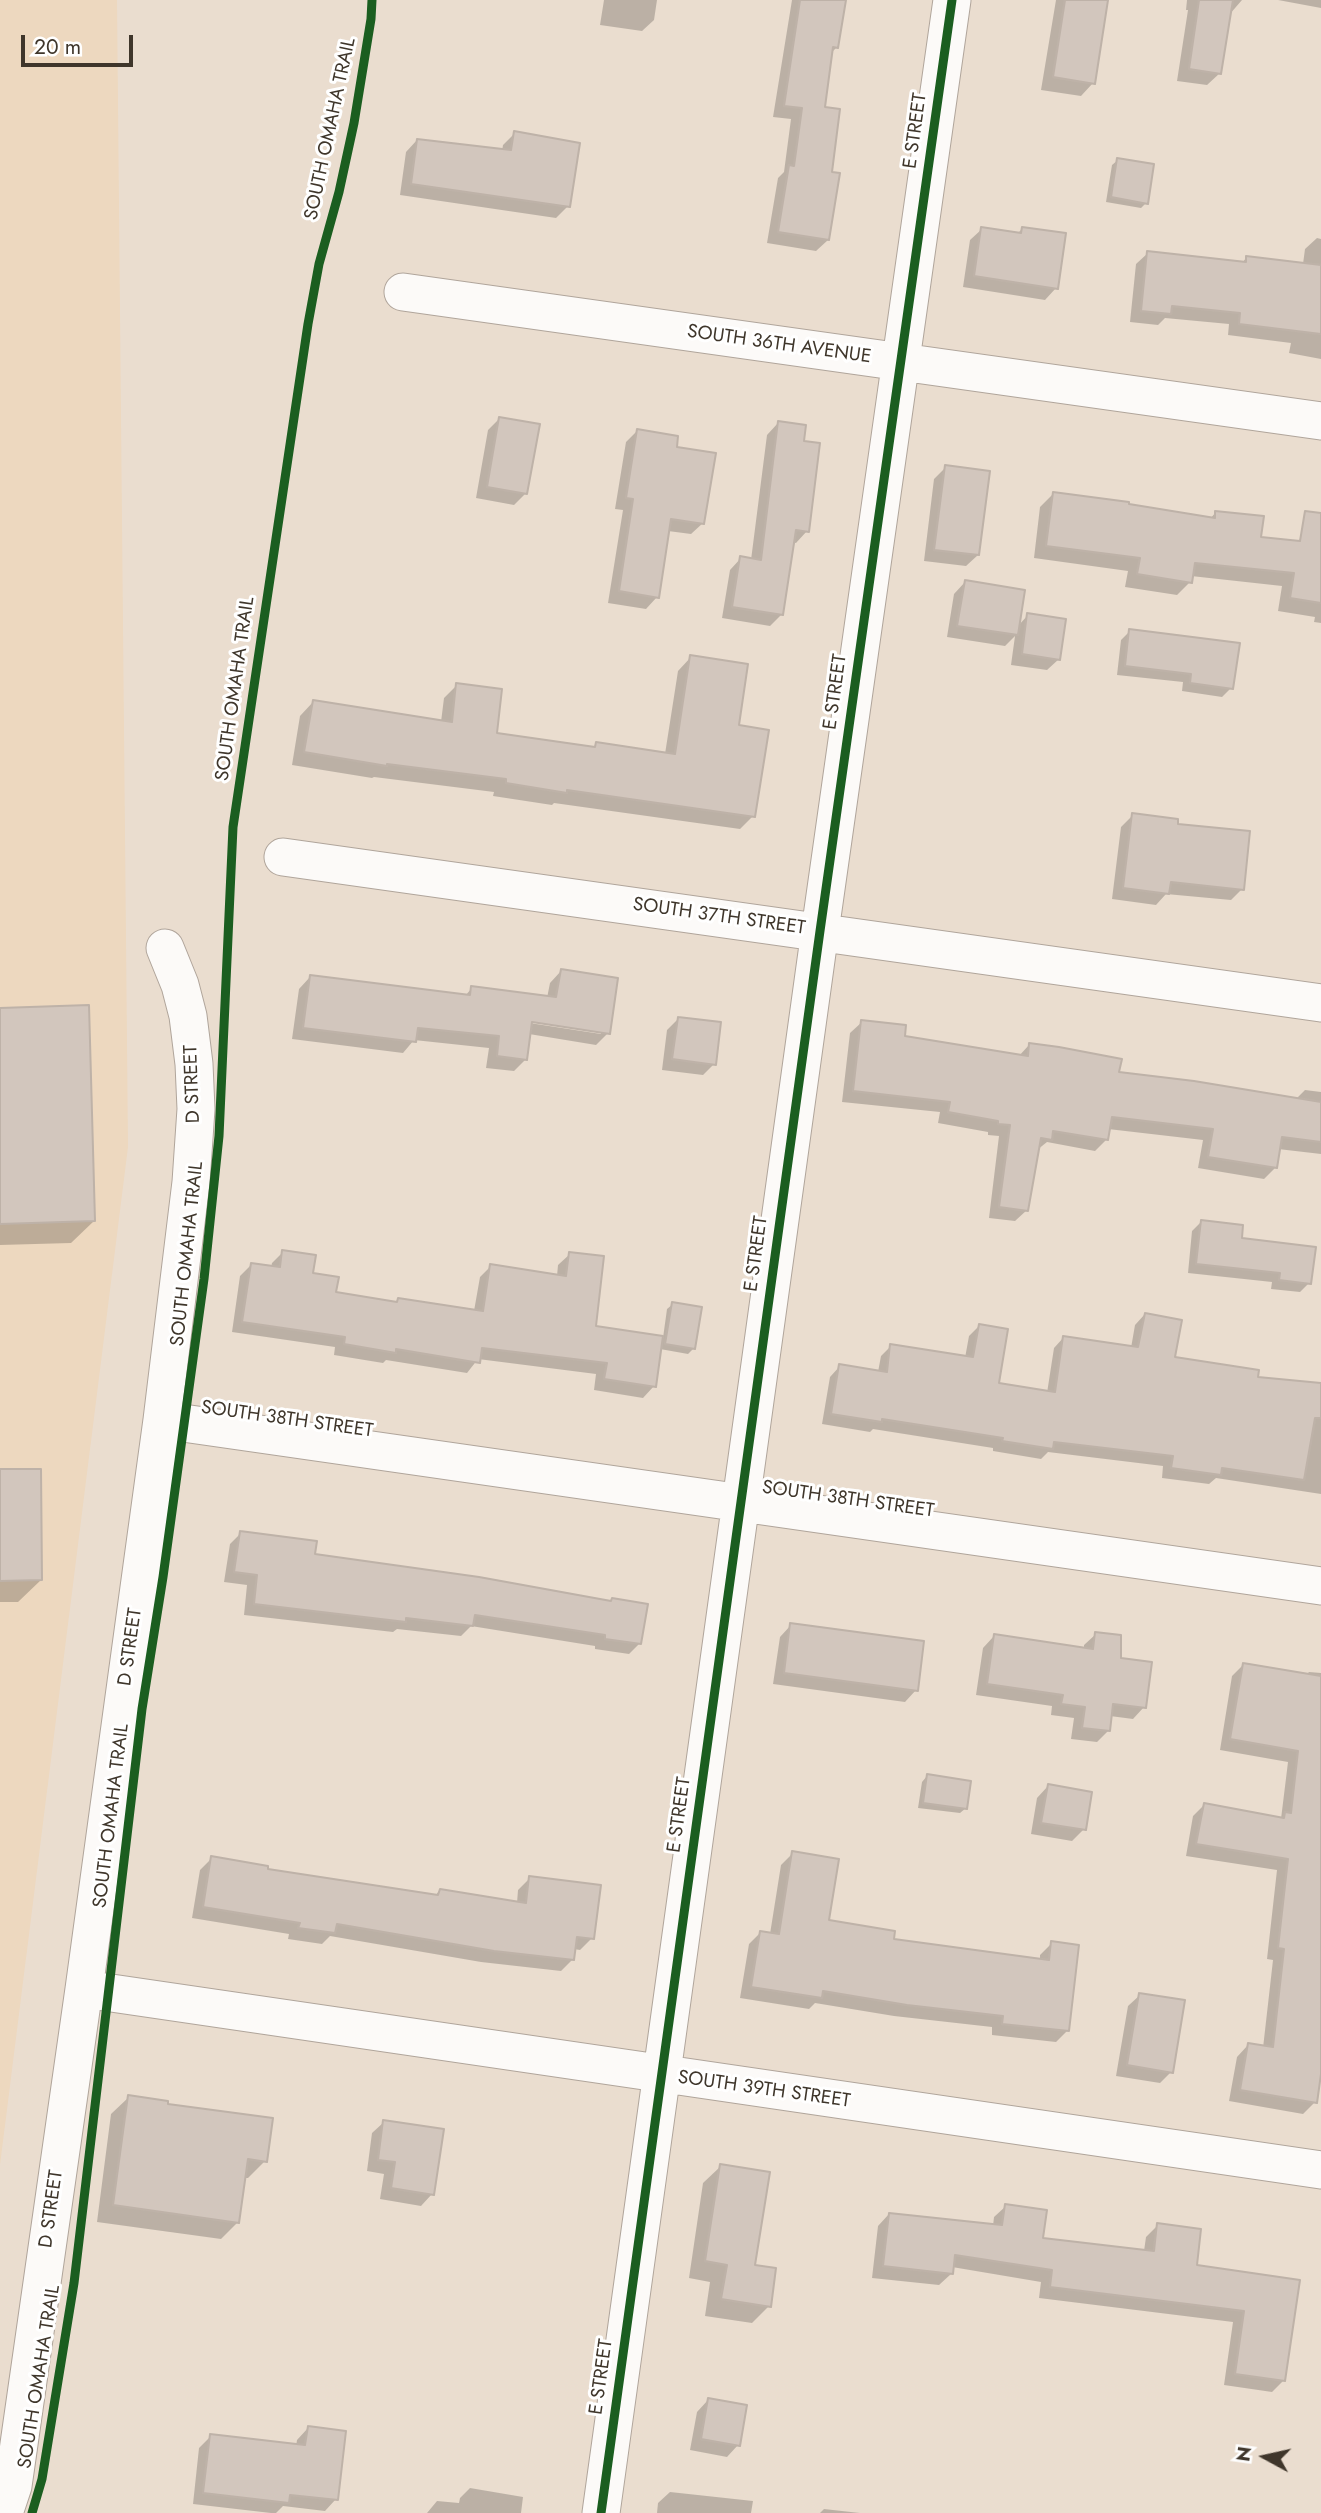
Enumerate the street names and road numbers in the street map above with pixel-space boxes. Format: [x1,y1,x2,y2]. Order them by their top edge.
street label: SOUTH OMAHA TRAIL [301,36,361,222]
street label: E STREET [899,92,933,170]
street label: SOUTH 36TH AVENUE [686,321,872,369]
street label: SOUTH OMAHA TRAIL [212,596,260,782]
street label: E STREET [819,653,853,731]
street label: SOUTH 37TH STREET [631,894,807,940]
street label: D STREET [180,1045,206,1123]
street label: SOUTH OMAHA TRAIL [167,1161,209,1347]
street label: E STREET [740,1215,774,1293]
street label: SOUTH 38TH STREET [200,1397,374,1443]
street label: SOUTH 38TH STREET [761,1477,935,1523]
street label: D STREET [114,1607,148,1687]
street label: SOUTH OMAHA TRAIL [89,1723,135,1909]
street label: E STREET [663,1776,697,1854]
street label: SOUTH 39TH STREET [676,2067,852,2113]
street label: D STREET [35,2169,69,2249]
street label: SOUTH OMAHA TRAIL [14,2284,66,2470]
street label: E STREET [585,2338,619,2416]

